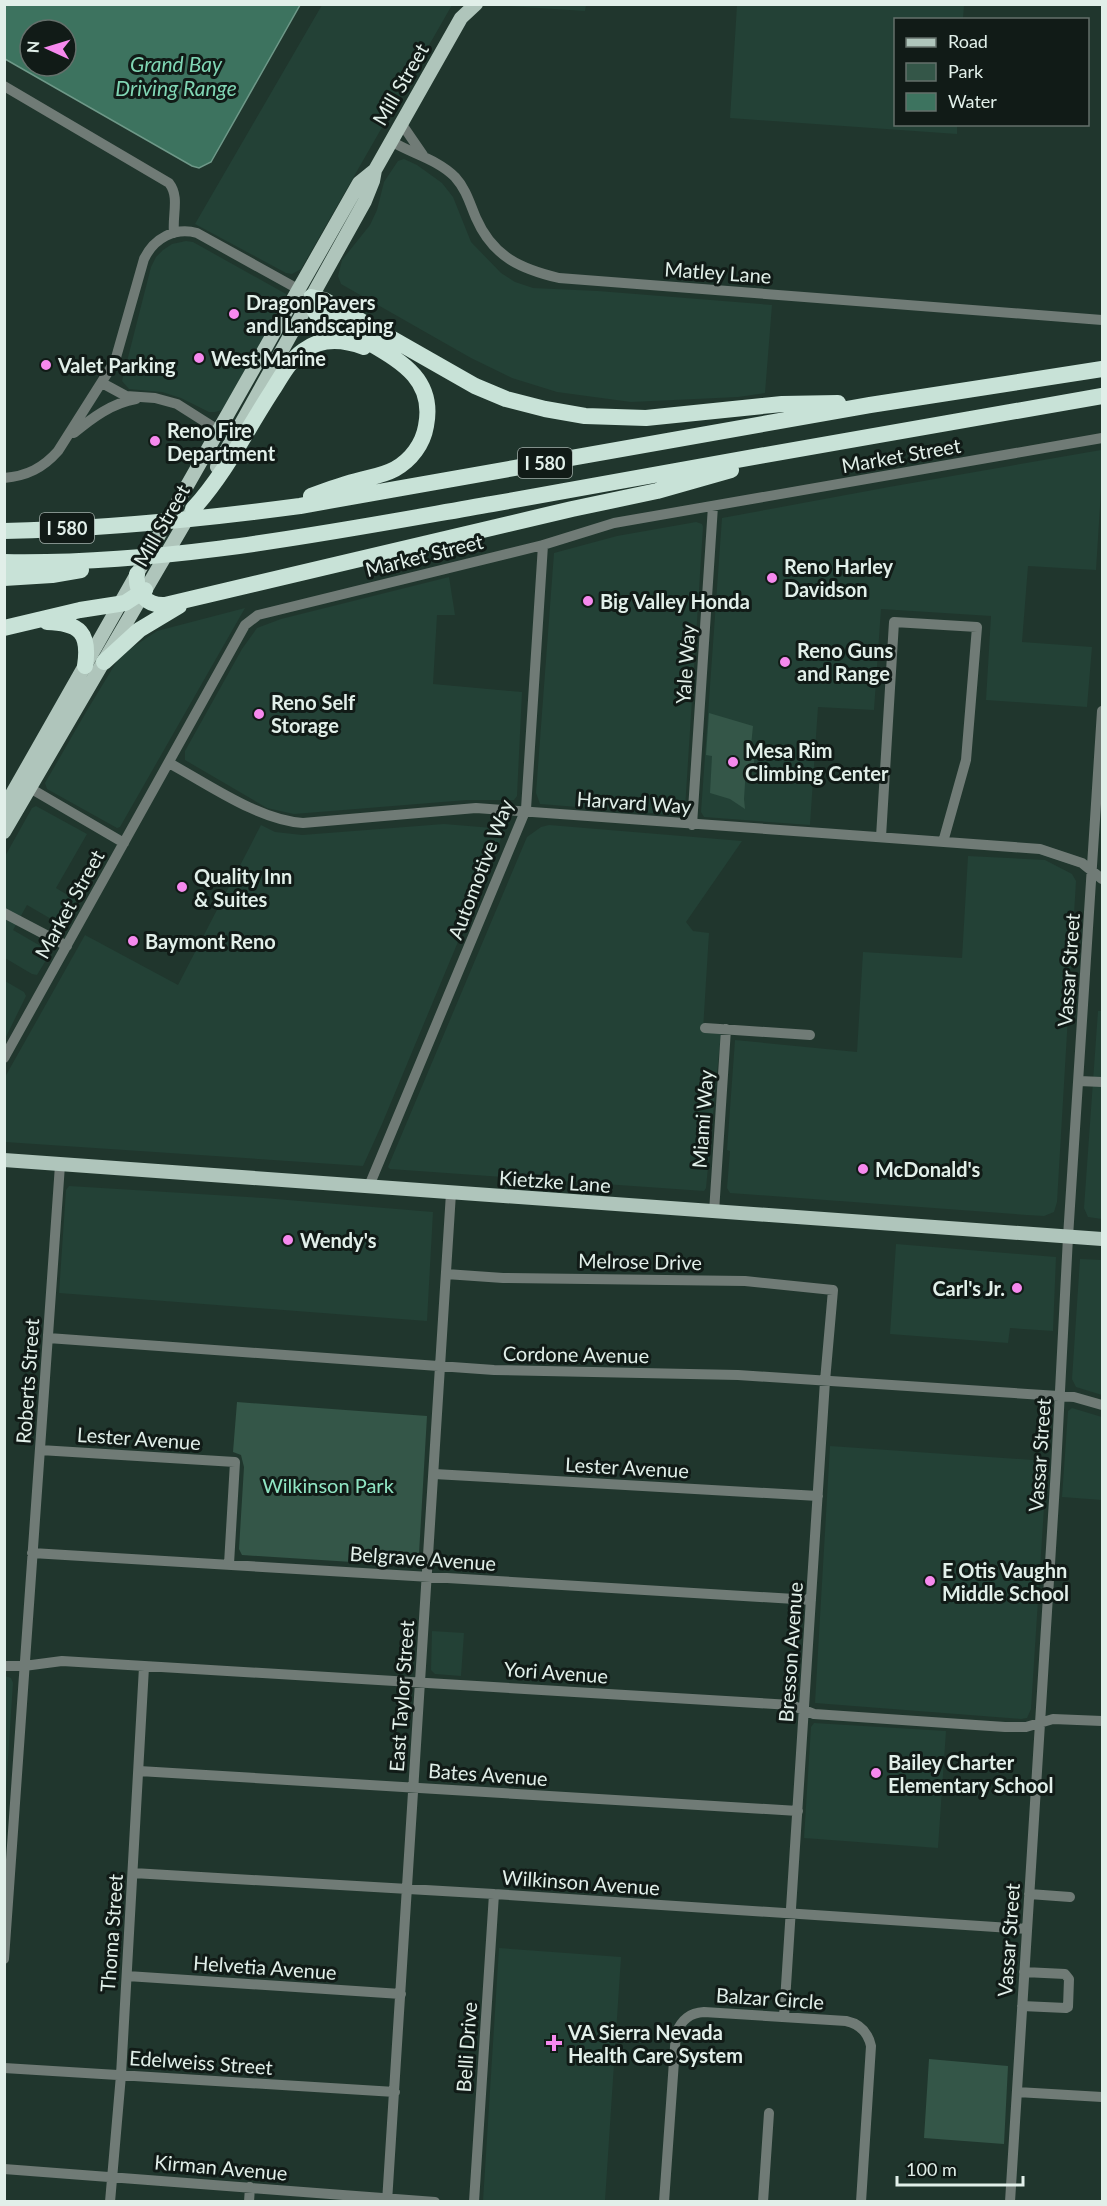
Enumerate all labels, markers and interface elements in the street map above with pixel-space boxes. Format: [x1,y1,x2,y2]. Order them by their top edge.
north arrow [18,18,78,78]
legend [894,18,1089,126]
text: Road [948,30,988,52]
street label: Mill Street [367,39,433,129]
text: N [23,40,42,54]
water label: Grand Bay Driving Range [115,51,237,100]
text: Park [948,60,984,82]
text: Water [948,90,997,112]
street label: Matley Lane [664,256,772,288]
place label: Dragon Pavers and Landscaping [246,290,394,337]
marker: Dragon Pavers and Landscaping [227,307,241,321]
place label: West Marine [211,346,326,370]
marker: West Marine [192,351,206,365]
place label: Valet Parking [57,353,176,377]
marker: Valet Parking [39,358,53,372]
place label: Reno Fire Department [167,418,276,465]
street label: Market Street [840,433,962,477]
marker: Reno Fire Department [148,434,162,448]
road number: I 580 [518,448,572,478]
street label: Mill Street [128,480,194,570]
road number: I 580 [40,513,94,543]
street label: Market Street [363,529,485,581]
place label: Reno Harley Davidson [784,554,894,601]
marker: Reno Harley Davidson [765,571,779,585]
place label: Big Valley Honda [600,589,750,613]
marker: Big Valley Honda [581,594,595,608]
street label: Yale Way [670,623,700,705]
place label: Reno Guns and Range [797,638,893,685]
marker: Reno Guns and Range [778,655,792,669]
place label: Reno Self Storage [271,690,356,737]
marker: Reno Self Storage [252,707,266,721]
place label: Mesa Rim Climbing Center [745,738,889,785]
marker: Mesa Rim Climbing Center [726,755,740,769]
street label: Harvard Way [576,786,693,818]
street label: Automotive Way [442,795,518,942]
street label: Market Street [29,845,109,963]
place label: Quality Inn & Suites [194,864,292,911]
marker: Quality Inn & Suites [175,880,189,894]
street label: Vassar Street [1052,912,1084,1028]
place label: Baymont Reno [145,929,276,953]
marker: Baymont Reno [126,934,140,948]
street label: Miami Way [687,1068,717,1169]
place label: McDonald's [875,1157,980,1181]
marker: McDonald's [856,1162,870,1176]
street label: Kietzke Lane [498,1165,612,1197]
place label: Wendy's [300,1228,377,1252]
marker: Wendy's [281,1233,295,1247]
street label: Melrose Drive [578,1248,702,1274]
place label: Carl's Jr. [932,1276,1005,1300]
marker: Carl's Jr. [1010,1281,1024,1295]
street label: Roberts Street [11,1317,43,1445]
street label: Cordone Avenue [503,1341,649,1367]
street label: Vassar Street [1023,1397,1055,1513]
street label: Lester Avenue [76,1422,202,1454]
street label: Lester Avenue [564,1452,690,1482]
park label: Wilkinson Park [262,1473,395,1497]
street label: Belgrave Avenue [349,1541,497,1575]
place label: E Otis Vaughn Middle School [942,1558,1069,1605]
marker: E Otis Vaughn Middle School [923,1574,937,1588]
street label: Bresson Avenue [773,1581,807,1723]
street label: East Taylor Street [384,1619,418,1773]
street label: Yori Avenue [503,1656,609,1688]
place label: Bailey Charter Elementary School [888,1750,1053,1797]
street label: Bates Avenue [428,1758,548,1790]
marker: Bailey Charter Elementary School [869,1766,883,1780]
street label: Wilkinson Avenue [501,1865,661,1899]
street label: Thoma Street [95,1873,127,1993]
street label: Vassar Street [992,1882,1024,1998]
street label: Helvetia Avenue [192,1950,338,1984]
street label: Balzar Circle [715,1982,825,2014]
street label: Belli Drive [451,2001,481,2093]
place label: VA Sierra Nevada Health Care System [567,2020,743,2067]
marker: VA Sierra Nevada Health Care System [545,2034,563,2052]
street label: Edelweiss Street [129,2045,273,2079]
street label: Kirman Avenue [153,2149,289,2185]
scale bar [897,2149,1023,2187]
text: 100 m [906,2158,957,2180]

